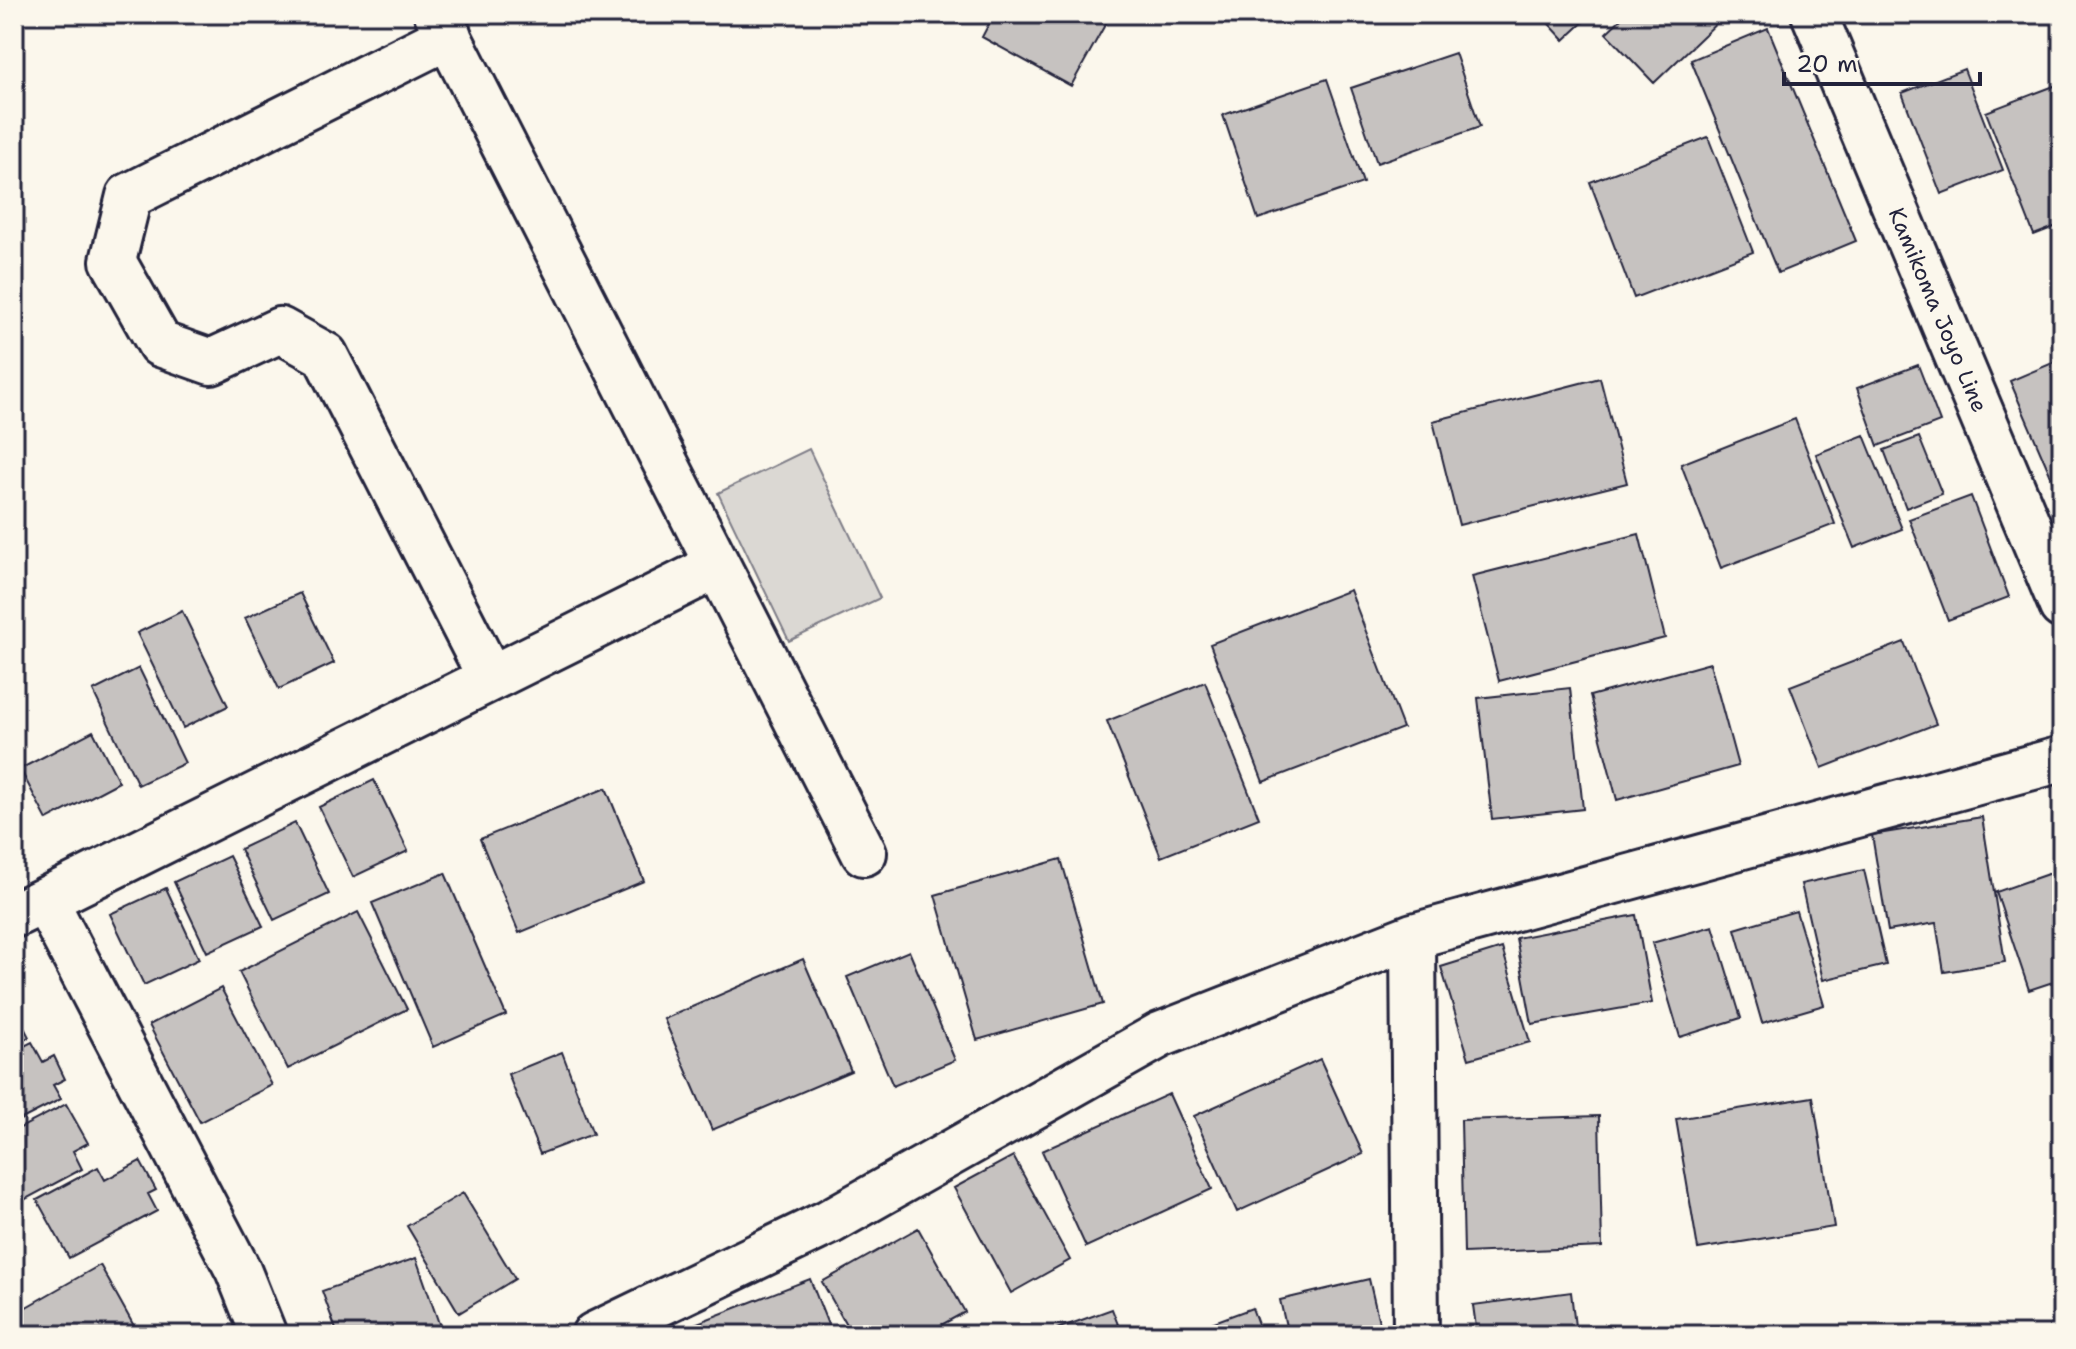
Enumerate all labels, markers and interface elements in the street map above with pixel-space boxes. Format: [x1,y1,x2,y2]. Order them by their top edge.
scale bar [1784,36,1980,86]
text: 20 m [1796,48,1858,80]
street label: Kamikoma Joyo Line [1882,203,1994,417]

